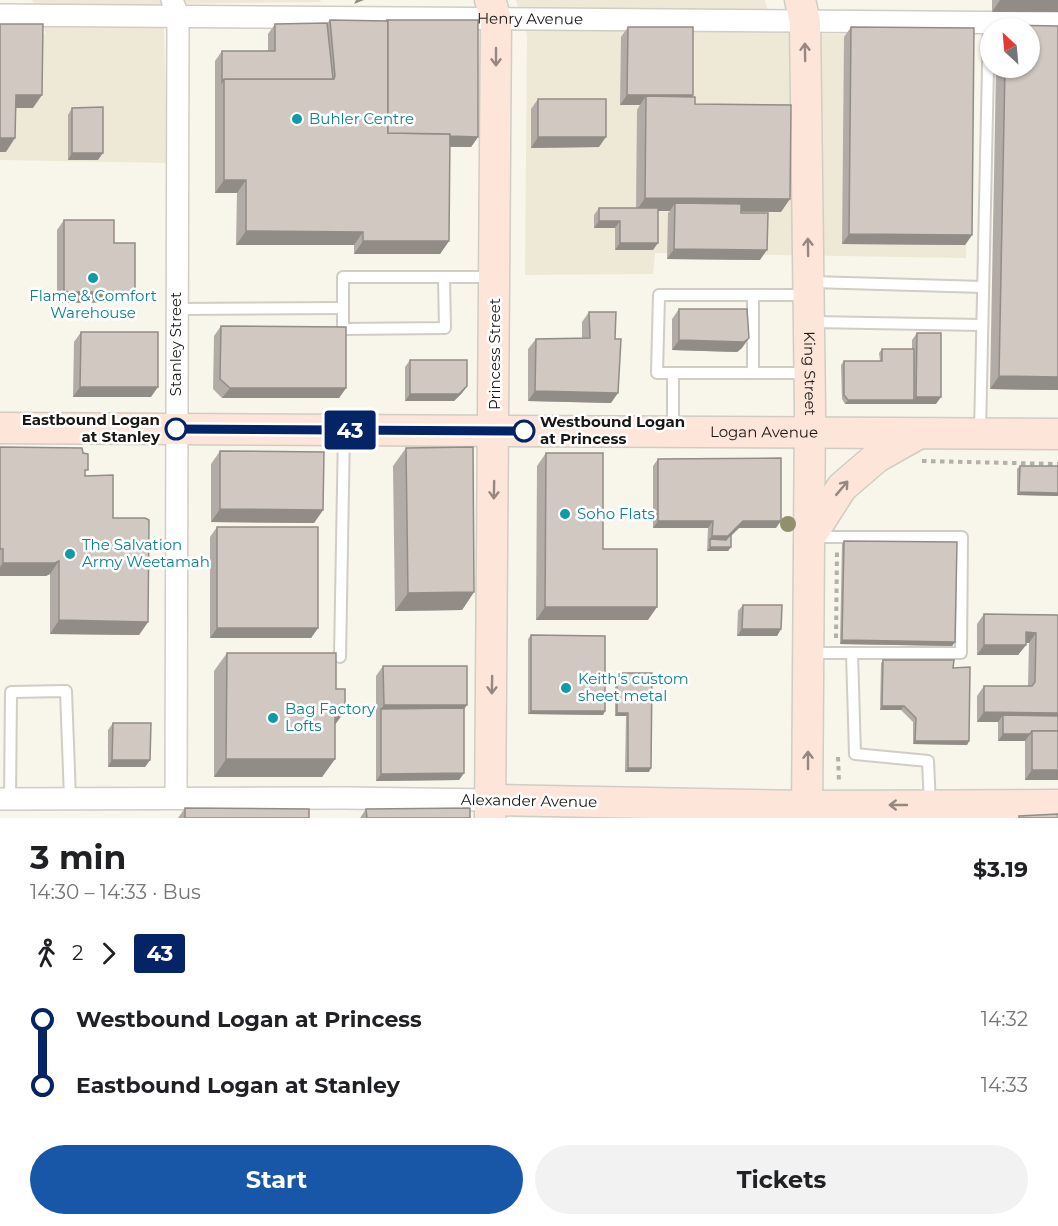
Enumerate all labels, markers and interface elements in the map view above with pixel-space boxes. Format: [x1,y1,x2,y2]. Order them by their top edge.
street label: Henry Avenue [477,9,583,28]
north arrow [980,18,1040,78]
map controls [980,18,1040,78]
one-way arrow [799,43,811,63]
one-way arrow [490,47,502,67]
place label: Buhler Centre [309,109,414,128]
marker: Buhler Centre [290,112,304,126]
one-way arrow [802,238,814,258]
marker: Flame & Comfort Warehouse [86,271,100,285]
place label: Flame & Comfort Warehouse [29,286,157,322]
street label: Stanley Street [166,292,185,396]
street label: Princess Street [485,298,504,410]
street label: King Street [800,331,820,416]
place label: Eastbound Logan at Stanley [22,410,161,446]
line badge: 43 [323,410,377,450]
place label: Westbound Logan at Princess [540,412,685,448]
marker: Eastbound Logan at Stanley [165,418,187,440]
text: 43 [337,418,363,443]
marker: Westbound Logan at Princess [513,420,535,442]
street label: Logan Avenue [710,422,818,442]
one-way arrow [488,479,500,499]
one-way arrow [835,480,848,496]
place label: Soho Flats [577,504,655,523]
marker: Soho Flats [558,507,572,521]
place label: The Salvation Army Weetamah [82,535,210,571]
marker: The Salvation Army Weetamah [63,547,77,561]
place label: Keith's custom sheet metal [578,669,689,705]
one-way arrow [486,674,498,694]
marker: Keith's custom sheet metal [559,681,573,695]
place label: Bag Factory Lofts [285,699,376,735]
marker: Bag Factory Lofts [266,711,280,725]
one-way arrow [802,750,814,770]
street label: Alexander Avenue [461,790,597,811]
one-way arrow [888,799,908,811]
text: 3 min [30,837,126,877]
text: $3.19 [973,856,1028,883]
text: 14:30 – 14:33 · Bus [30,880,201,904]
icon: walk [30,937,63,970]
icon: forward [92,937,125,970]
text: 2 [72,941,83,965]
text: 43 [146,941,173,966]
text: Westbound Logan at Princess [76,1006,422,1033]
text: 14:32 [981,1007,1028,1031]
text: Eastbound Logan at Stanley [76,1072,400,1099]
text: 14:33 [981,1073,1028,1097]
button: Start [30,1145,523,1214]
button: Tickets [535,1145,1028,1214]

